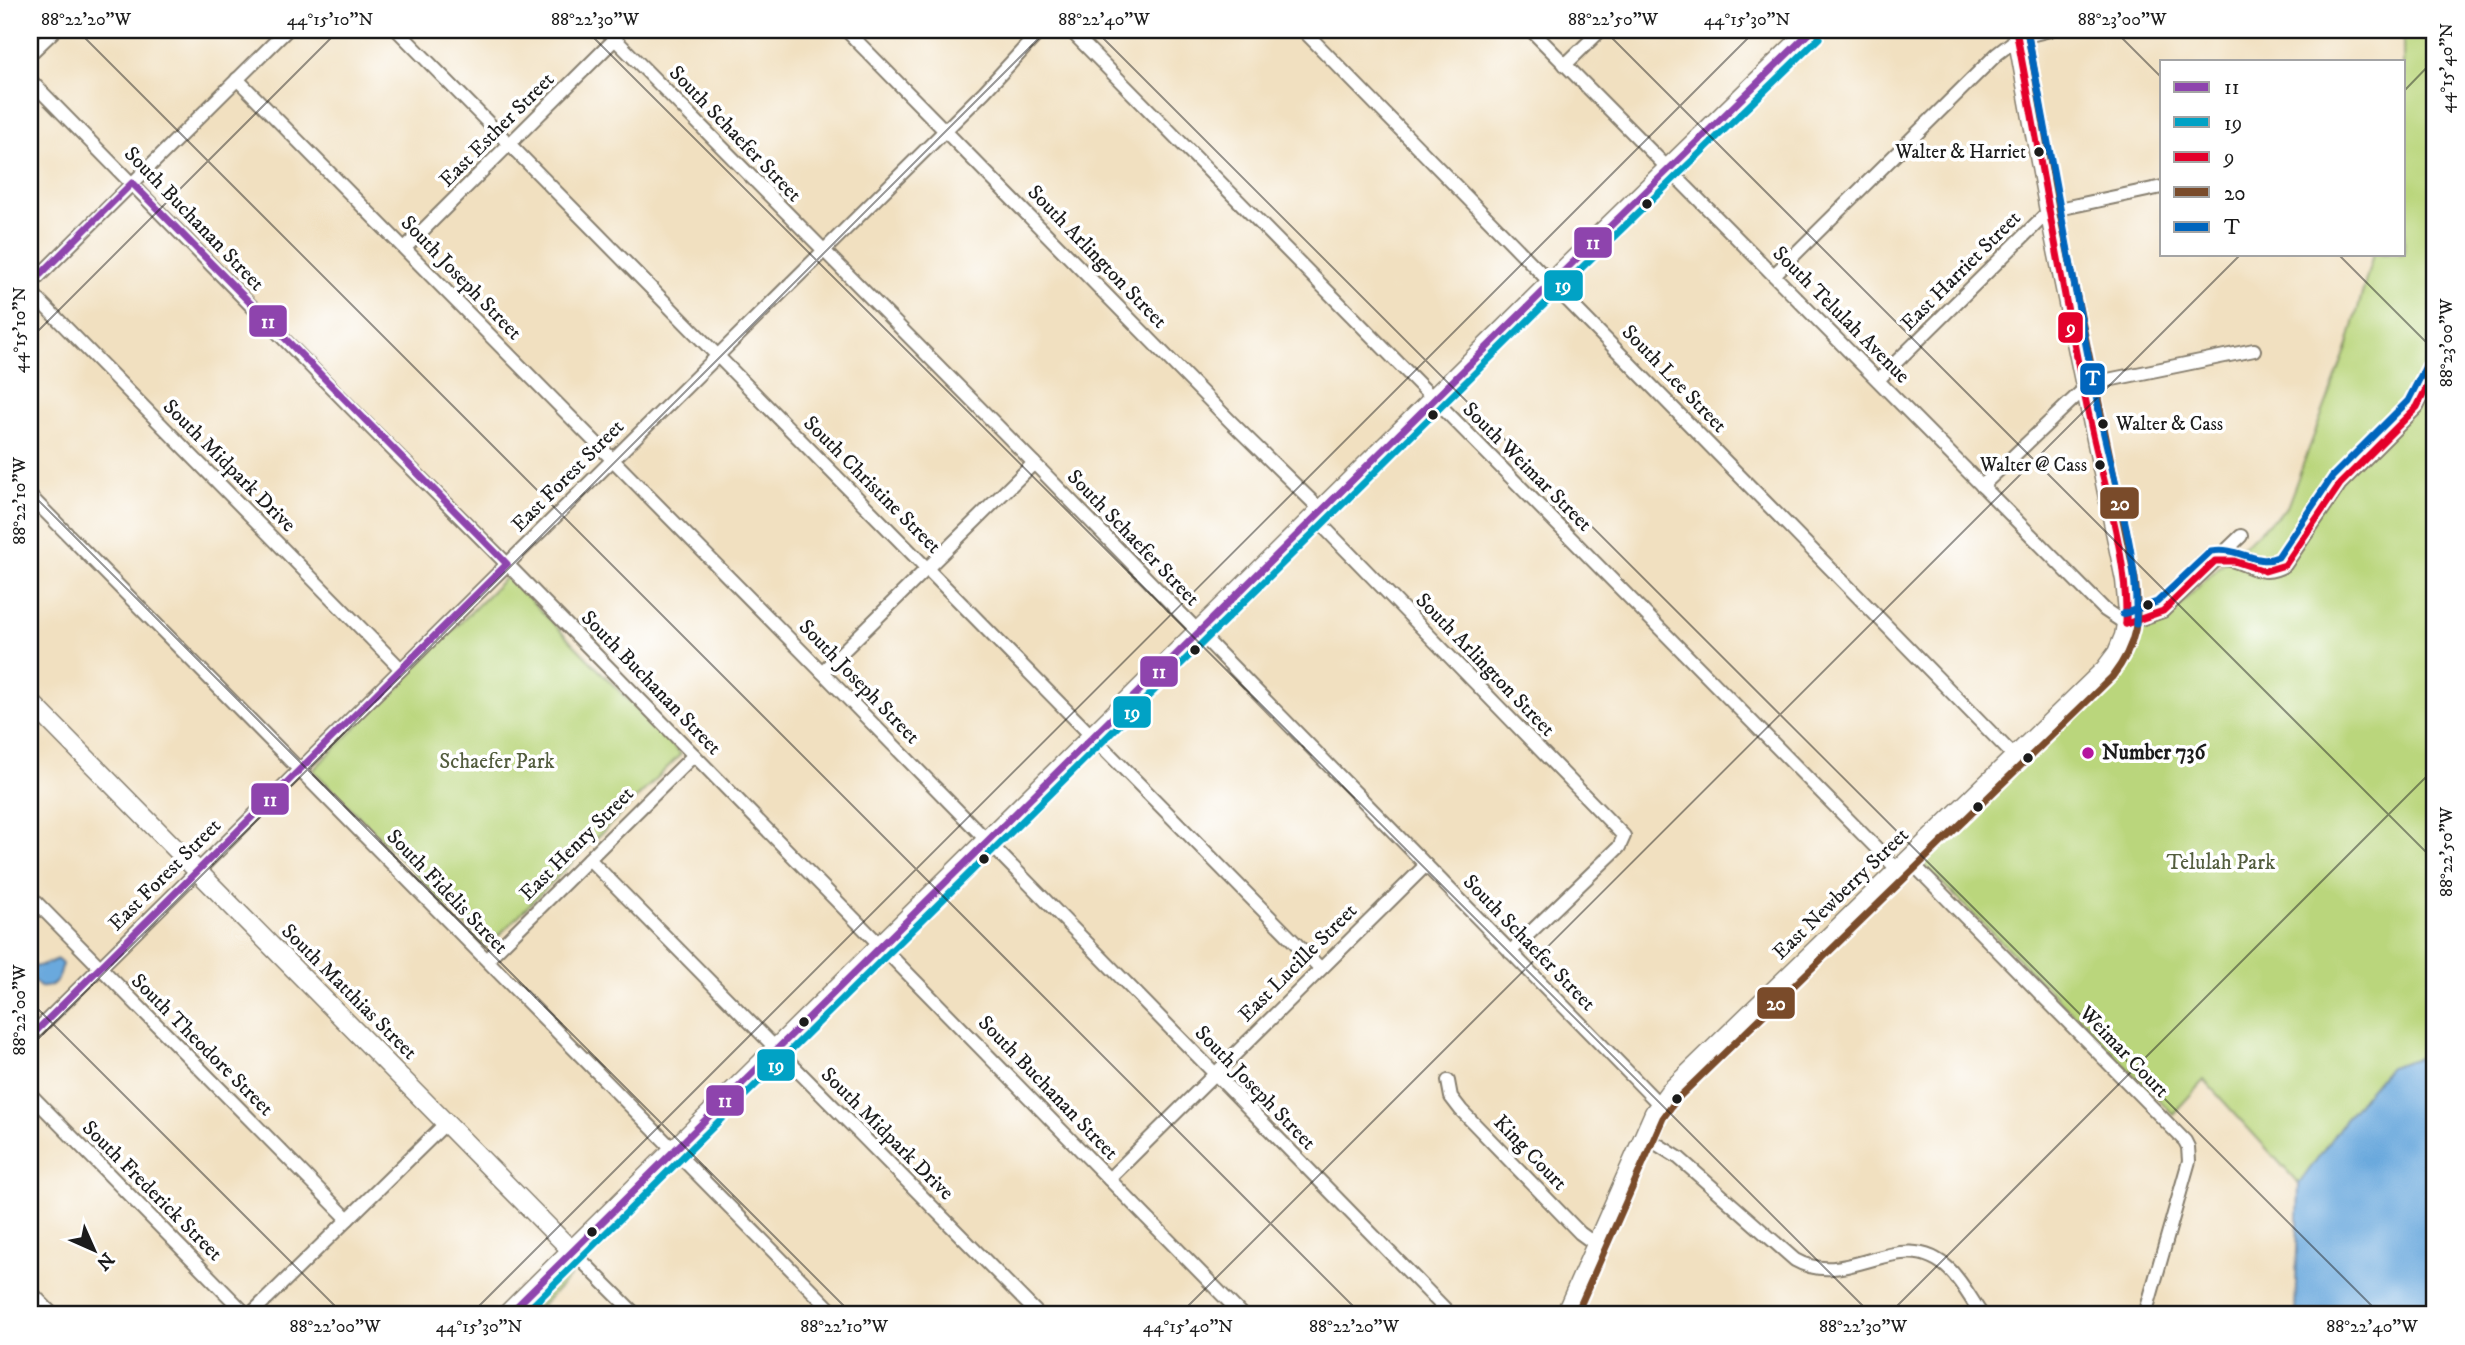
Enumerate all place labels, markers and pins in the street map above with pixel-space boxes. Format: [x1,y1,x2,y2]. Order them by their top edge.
place label: Walter & Harriet [1894,141,2026,164]
marker: Walter & Harriet [2032,145,2046,159]
unlabelled marker [1640,197,1654,211]
unlabelled marker [1426,408,1440,422]
place label: Walter & Cass [2115,413,2223,436]
marker: Walter & Cass [2096,417,2110,431]
place label: Walter @ Cass [1979,454,2087,477]
marker: Walter @ Cass [2093,458,2107,472]
unlabelled marker [2141,598,2155,612]
unlabelled marker [1188,643,1202,657]
place label: Number 736 [2102,740,2206,766]
marker: Number 736 [2080,745,2096,761]
unlabelled marker [2021,751,2035,765]
unlabelled marker [1971,800,1985,814]
unlabelled marker [977,852,991,866]
unlabelled marker [797,1015,811,1029]
unlabelled marker [1670,1092,1684,1106]
unlabelled marker [585,1225,599,1239]

